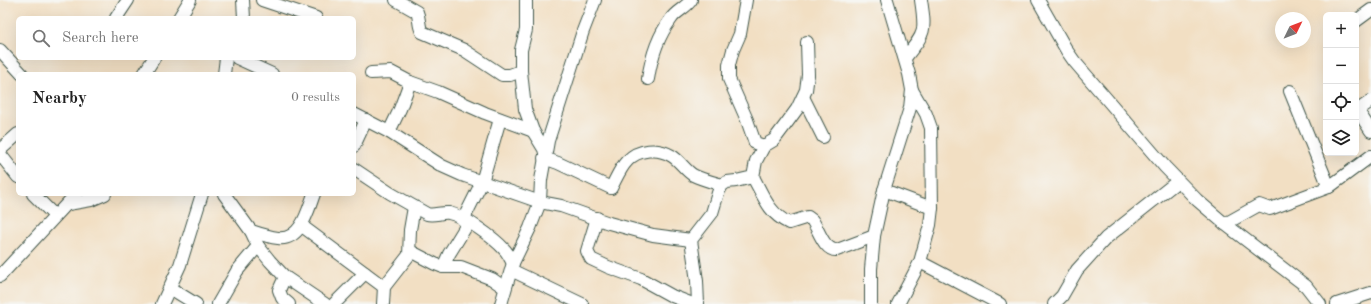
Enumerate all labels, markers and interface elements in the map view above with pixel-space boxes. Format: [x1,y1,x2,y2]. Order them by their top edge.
north arrow [1275,12,1311,48]
map controls [1323,12,1359,156]
button: + [1323,12,1359,48]
search box [16,16,356,60]
icon: search [30,27,52,49]
text: Search here [62,31,139,46]
button: − [1323,48,1359,84]
button: locate [1323,84,1359,120]
text: Nearby [32,90,87,107]
text: 0 results [291,91,340,104]
button: layers [1323,120,1359,156]

